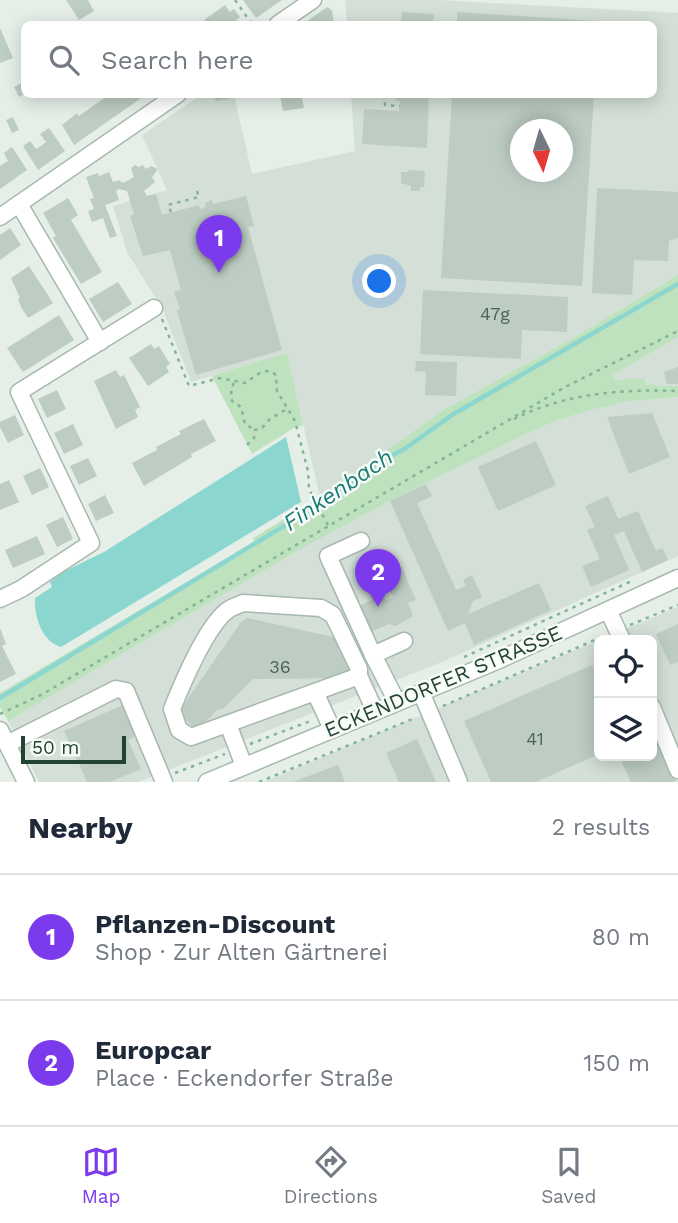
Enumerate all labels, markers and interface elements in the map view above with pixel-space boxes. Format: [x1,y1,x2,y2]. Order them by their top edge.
search box [21,21,657,98]
icon: search [45,41,83,79]
text: Search here [101,45,253,75]
north arrow [510,119,573,182]
pin: 1 [196,215,242,273]
your location [362,264,396,298]
house number: 47g [480,303,510,324]
water label: Finkenbach [278,443,398,537]
pin: 2 [355,549,401,607]
street label: ECKENDORFER STRASSE [320,620,566,742]
map controls [594,635,657,761]
button: locate [594,635,657,698]
house number: 36 [269,656,291,677]
button: layers [594,698,657,761]
house number: 41 [526,728,544,749]
scale bar [21,733,126,765]
text: 50 m [32,736,79,759]
text: Nearby [28,810,133,845]
text: 2 results [552,814,650,841]
text: Pflanzen-Discount [95,909,335,939]
text: 1 [46,924,56,951]
text: 80 m [592,924,650,951]
text: Shop · Zur Alten Gärtnerei [95,939,388,966]
text: Europcar [95,1035,211,1065]
text: 2 [44,1050,58,1077]
text: 150 m [584,1050,650,1077]
text: Place · Eckendorfer Straße [95,1065,394,1092]
tab: Map [82,1143,120,1208]
tab: Directions [284,1143,378,1208]
tab: Saved [541,1143,596,1208]

